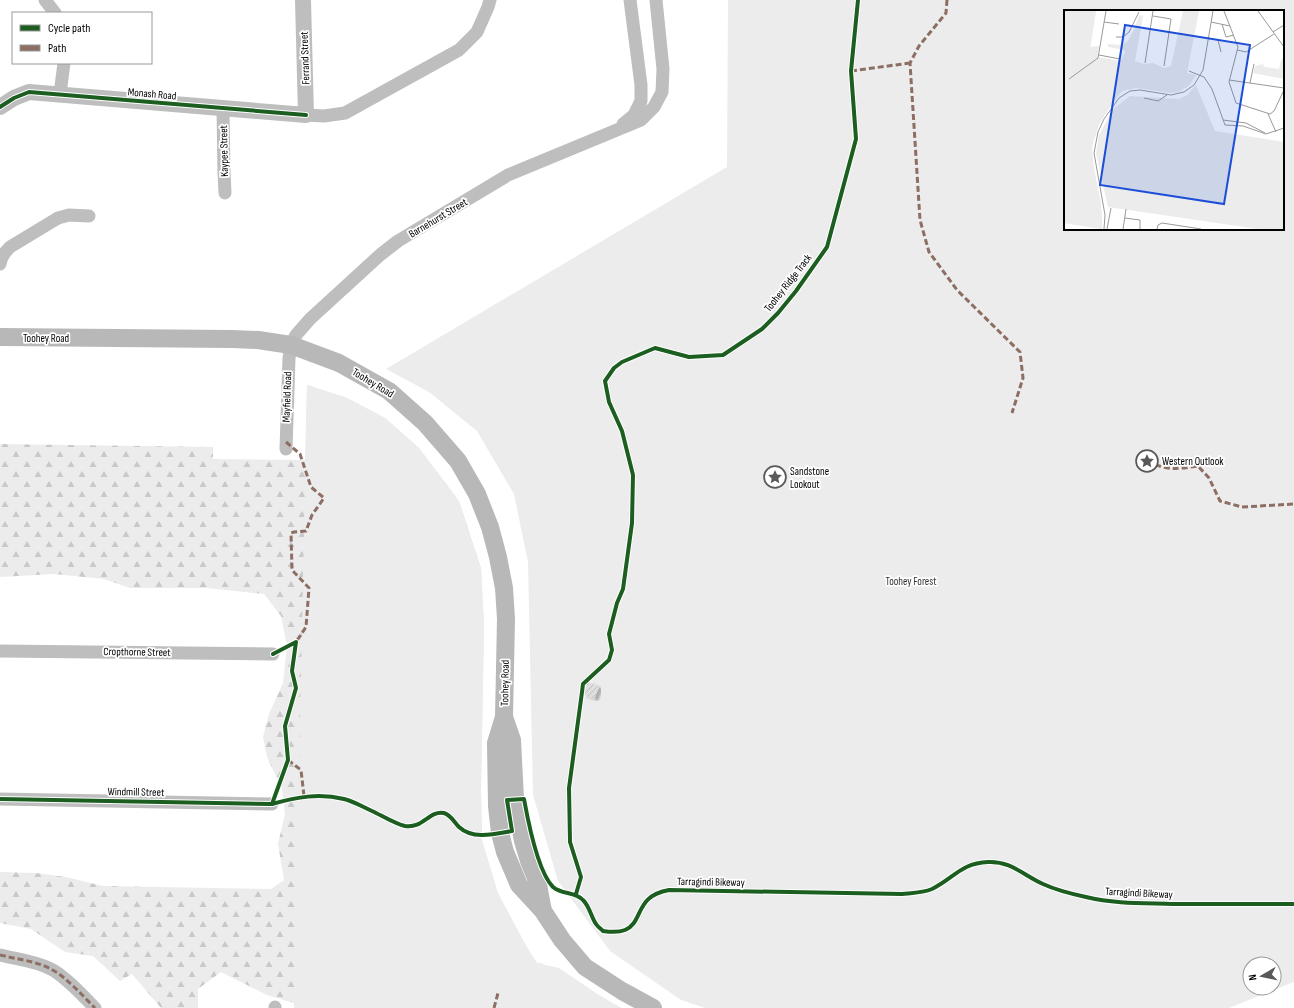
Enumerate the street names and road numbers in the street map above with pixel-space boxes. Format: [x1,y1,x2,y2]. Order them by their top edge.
street label: Ferrand Street [298,31,312,85]
street label: Monash Road [127,85,177,103]
street label: Kaypee Street [217,124,231,177]
street label: Barnehurst Street [406,195,470,241]
street label: Toohey Ridge Track [761,251,815,314]
street label: Toohey Road [23,332,70,345]
street label: Toohey Road [350,366,397,401]
street label: Mayfield Road [280,371,294,423]
street label: Cropthorne Street [103,645,171,659]
street label: Toohey Road [498,659,512,706]
street label: Windmill Street [108,785,165,799]
street label: Tarragindi Bikeway [677,875,746,889]
street label: Tarragindi Bikeway [1105,885,1174,901]

